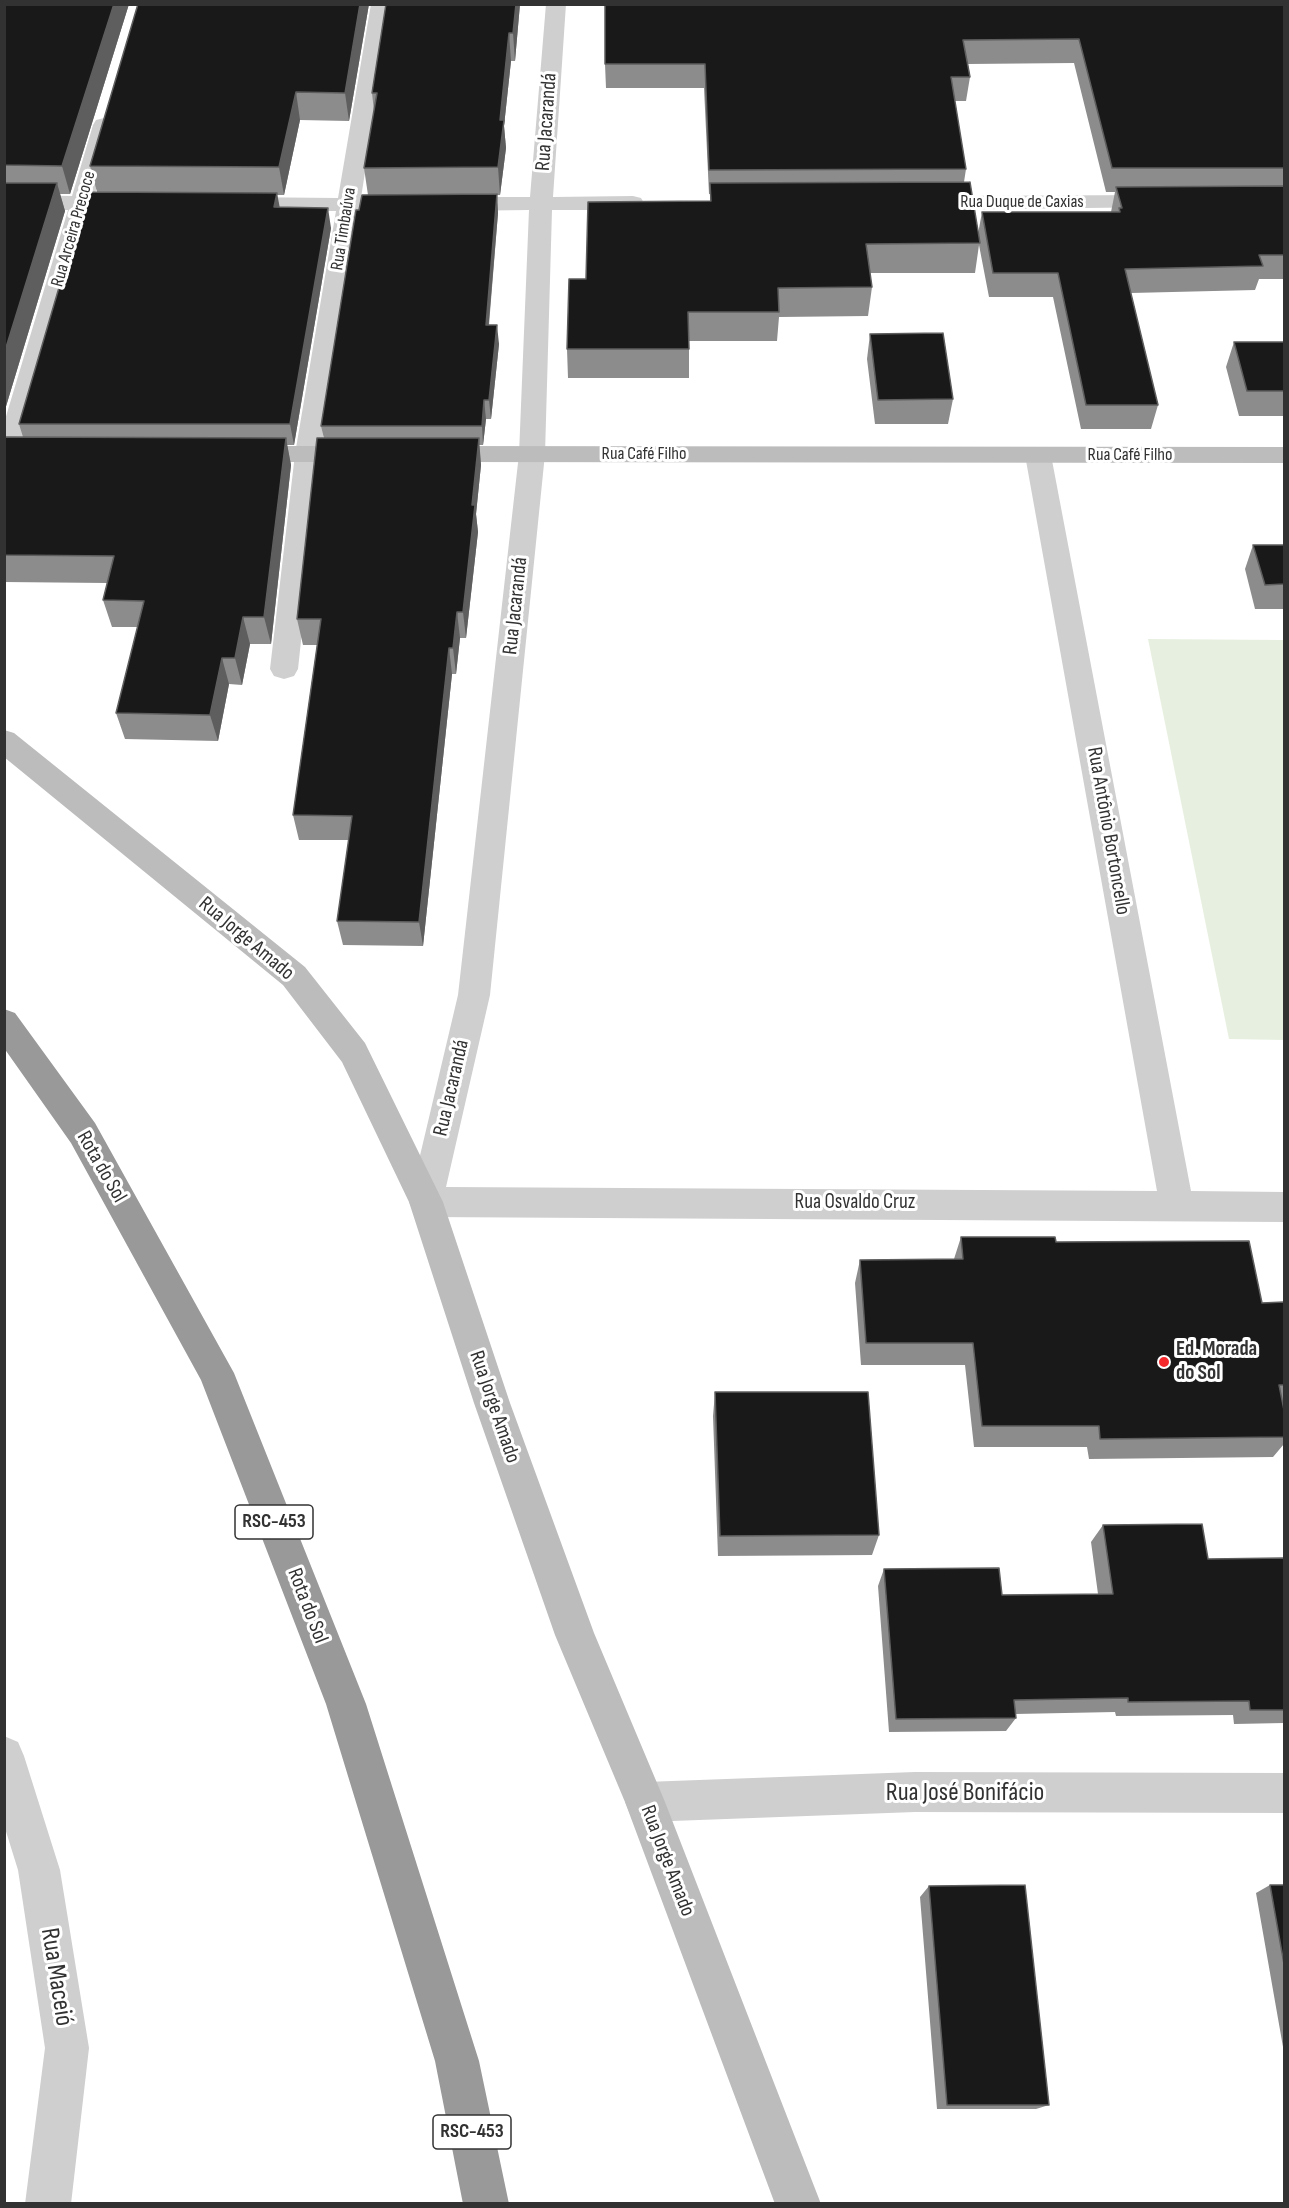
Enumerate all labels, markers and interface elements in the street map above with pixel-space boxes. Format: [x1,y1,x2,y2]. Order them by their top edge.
street label: Rua Jacarandá [531,72,563,172]
street label: Rua Arceira Precoce [47,169,101,289]
street label: Rua Timbaúva [327,186,361,272]
street label: Rua Duque de Caxias [960,191,1084,213]
street label: Rua Café Filho [602,443,686,465]
street label: Rua Café Filho [1088,444,1172,466]
street label: Rua Jacarandá [498,556,534,656]
street label: Rua Antônio Bortoncello [1081,745,1135,917]
street label: Rua Jorge Amado [193,892,299,986]
street label: Rua Jacarandá [429,1037,475,1139]
street label: Rota do Sol [71,1127,131,1207]
street label: Rua Osvaldo Cruz [795,1190,915,1216]
place label: Ed. Morada do Sol [1176,1337,1257,1387]
street label: Rua Jorge Amado [463,1348,525,1466]
marker: Ed. Morada do Sol [1157,1355,1171,1369]
road number: RSC-453 [235,1505,313,1539]
street label: Rota do Sol [281,1565,333,1647]
street label: Rua José Bonifácio [886,1777,1044,1809]
street label: Rua Jorge Amado [634,1802,700,1920]
street label: Rua Maceió [33,1926,79,2028]
road number: RSC-453 [433,2115,511,2149]

